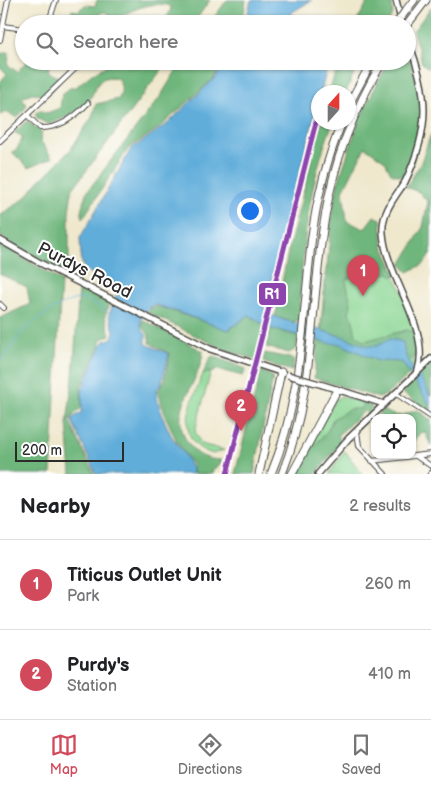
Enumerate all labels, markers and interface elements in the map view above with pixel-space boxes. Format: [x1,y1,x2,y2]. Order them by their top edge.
search box [15,15,416,70]
icon: search [33,29,61,57]
text: Search here [73,31,178,54]
north arrow [311,85,356,130]
your location [237,198,263,224]
street label: Purdys Road [34,238,135,303]
pin: 1 [347,255,379,296]
line badge: R1 [258,282,287,306]
text: R1 [264,286,280,303]
pin: 2 [225,390,257,431]
map controls [371,414,416,459]
button: locate [371,414,416,459]
scale bar [15,439,124,462]
text: 200 m [22,442,62,459]
text: Nearby [20,494,90,519]
text: 2 results [349,497,411,516]
text: Titicus Outlet Unit [67,564,222,587]
text: 1 [33,575,39,594]
text: 260 m [365,575,411,594]
text: Park [67,587,99,606]
text: Purdy's [67,654,129,677]
text: 2 [31,665,41,684]
text: 410 m [368,665,411,684]
text: Station [67,677,117,696]
tab: Map [50,731,78,778]
tab: Directions [178,731,242,778]
tab: Saved [342,731,381,778]

